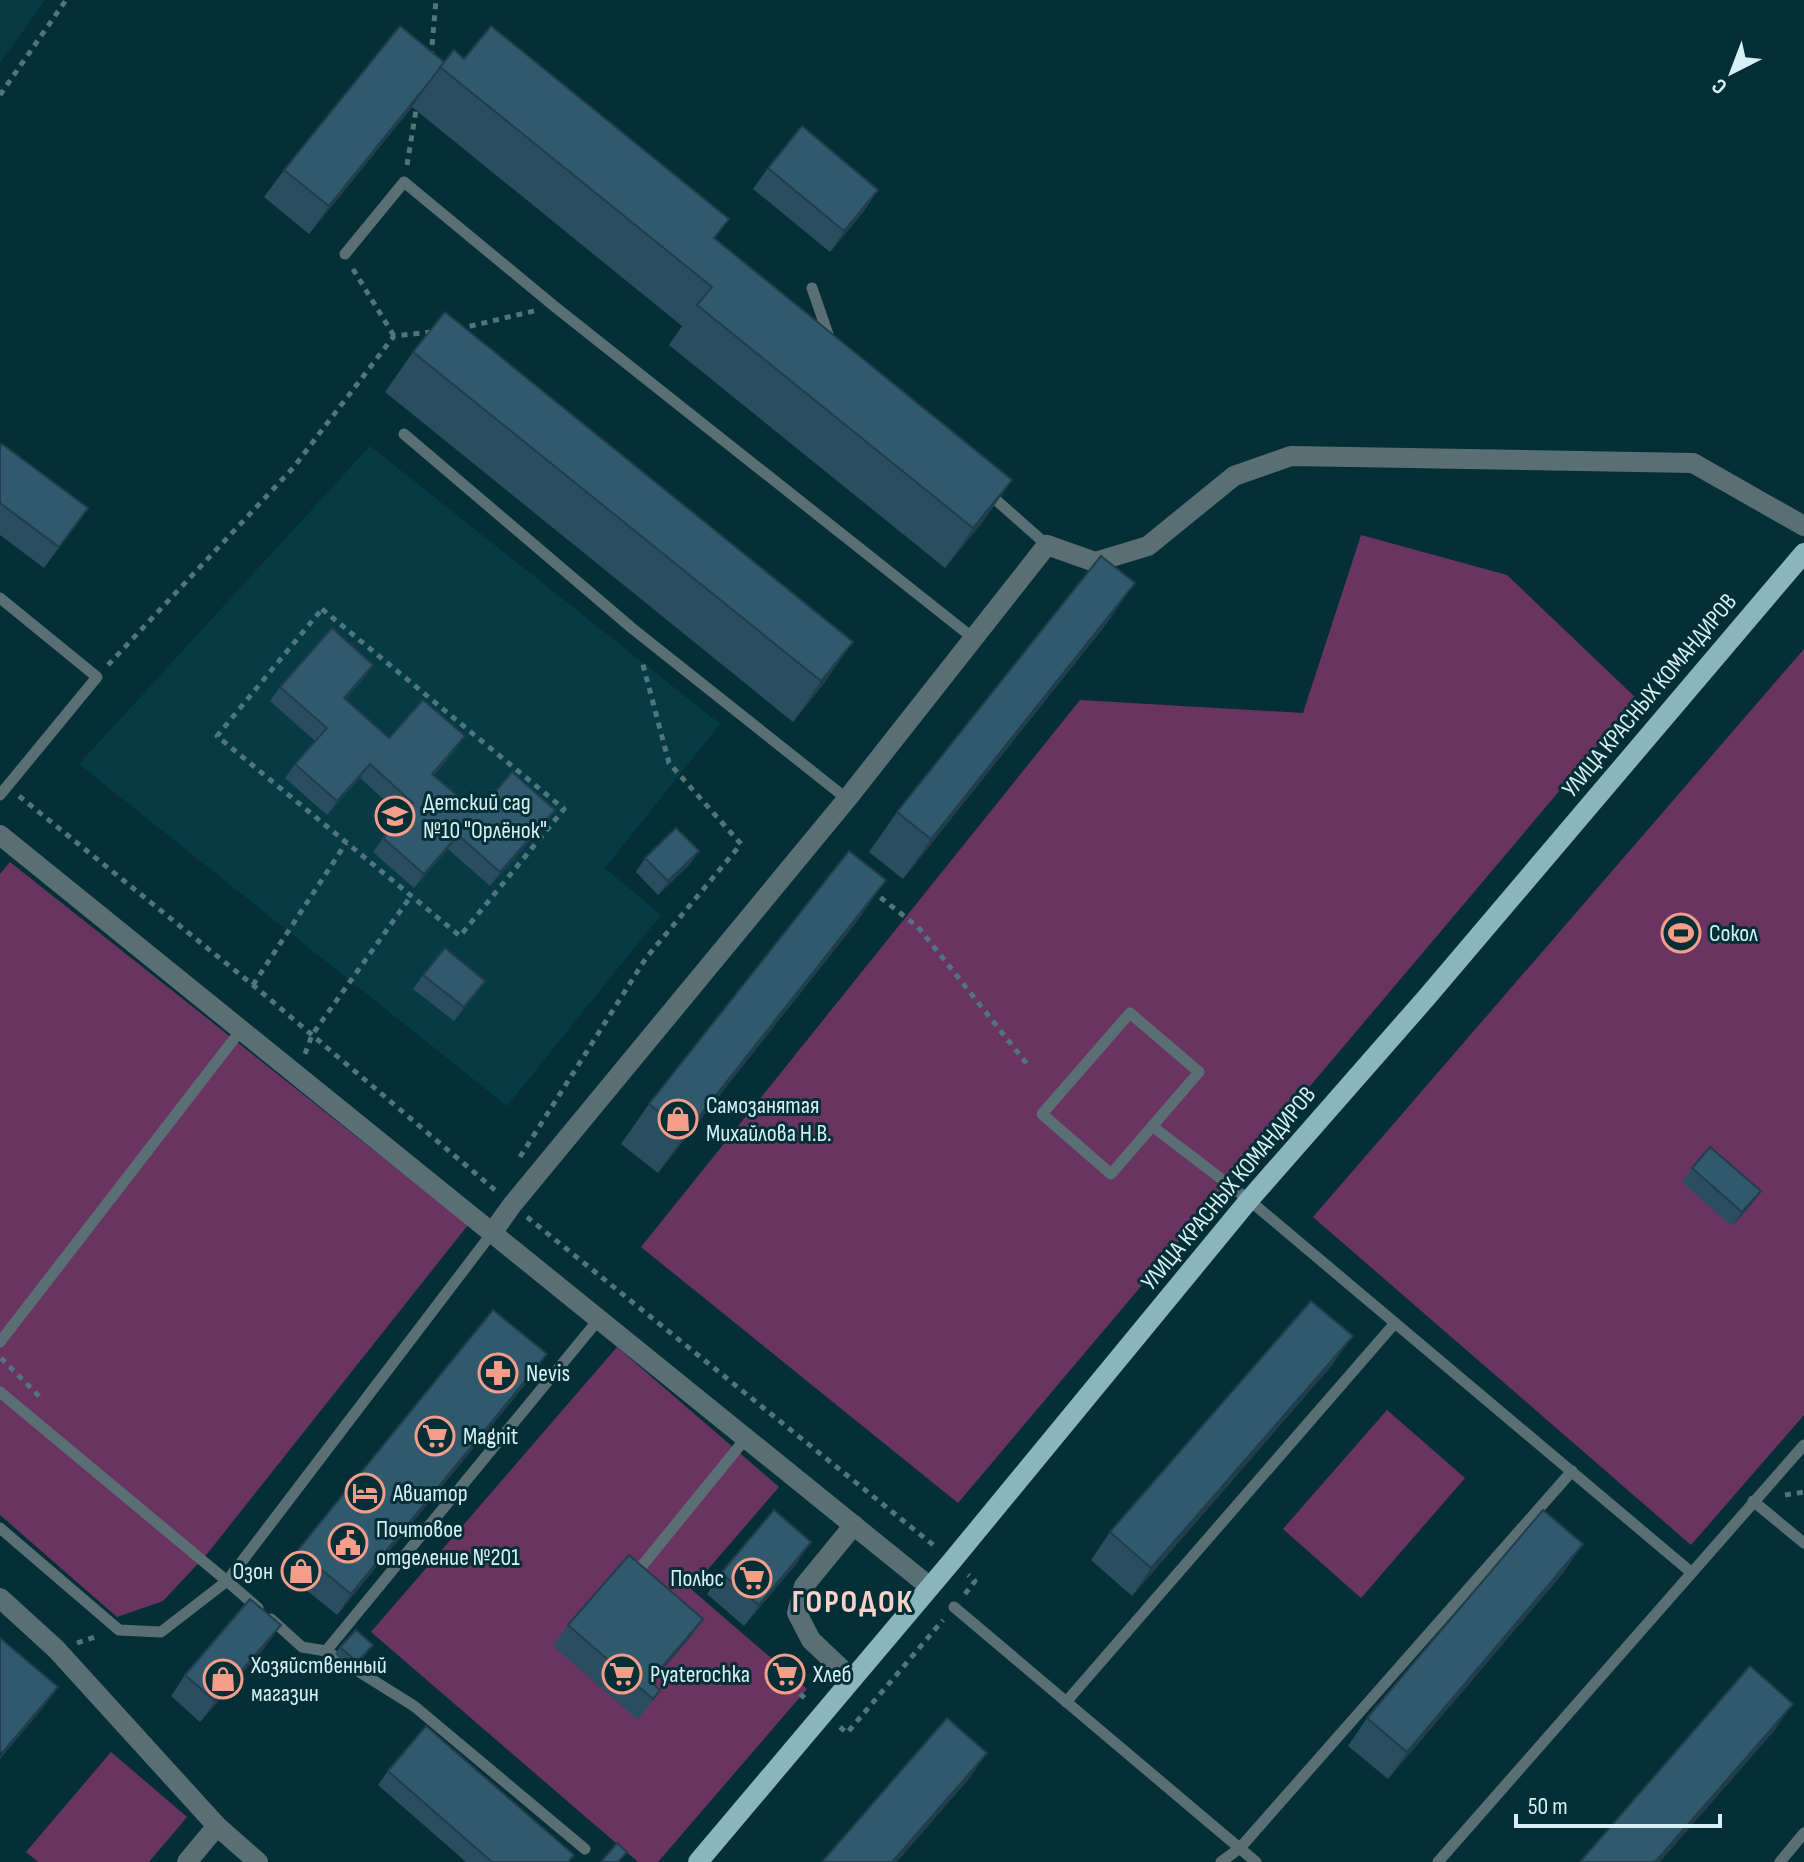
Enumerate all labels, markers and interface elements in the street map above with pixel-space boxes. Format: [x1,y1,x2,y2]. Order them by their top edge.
north arrow [1692,32,1772,112]
text: С [1706,72,1733,100]
street label: УЛИЦА КРАСНЫХ КОМАНДИРОВ [1556,588,1743,803]
place label: Детский сад №10 "Орлёнок" [423,788,547,845]
school or university icon: Детский сад №10 "Орлёнок" [374,795,416,837]
sports icon: Сокол [1660,912,1702,954]
place label: Сокол [1709,919,1758,948]
street label: УЛИЦА КРАСНЫХ КОМАНДИРОВ [1135,1081,1322,1296]
place label: Самозанятая Михайлова Н.В. [706,1091,831,1148]
shop icon: Самозанятая Михайлова Н.В. [657,1098,699,1140]
pharmacy icon: Nevis [477,1352,519,1394]
place label: Nevis [526,1359,570,1388]
supermarket icon: Magnit [414,1415,456,1457]
place label: Magnit [463,1422,518,1451]
hotel icon: Авиатор [344,1472,386,1514]
place label: Авиатор [392,1479,468,1508]
place label: Почтовое отделение №201 [376,1515,520,1572]
public building icon: Почтовое отделение №201 [327,1522,369,1564]
shop icon: Озон [280,1550,322,1592]
place label: Озон [233,1557,273,1586]
supermarket icon: Полюс [731,1557,773,1599]
place label: Полюс [670,1564,724,1593]
district label: ГОРОДОК [792,1583,914,1622]
place label: Хозяйственный магазин [250,1651,387,1708]
supermarket icon: Pyaterochka [601,1653,643,1695]
supermarket icon: Хлеб [764,1653,806,1695]
shop icon: Хозяйственный магазин [202,1658,244,1700]
place label: Pyaterochka [650,1660,750,1689]
place label: Хлеб [812,1660,852,1689]
scale bar [1516,1778,1720,1828]
text: 50 m [1528,1792,1568,1821]

